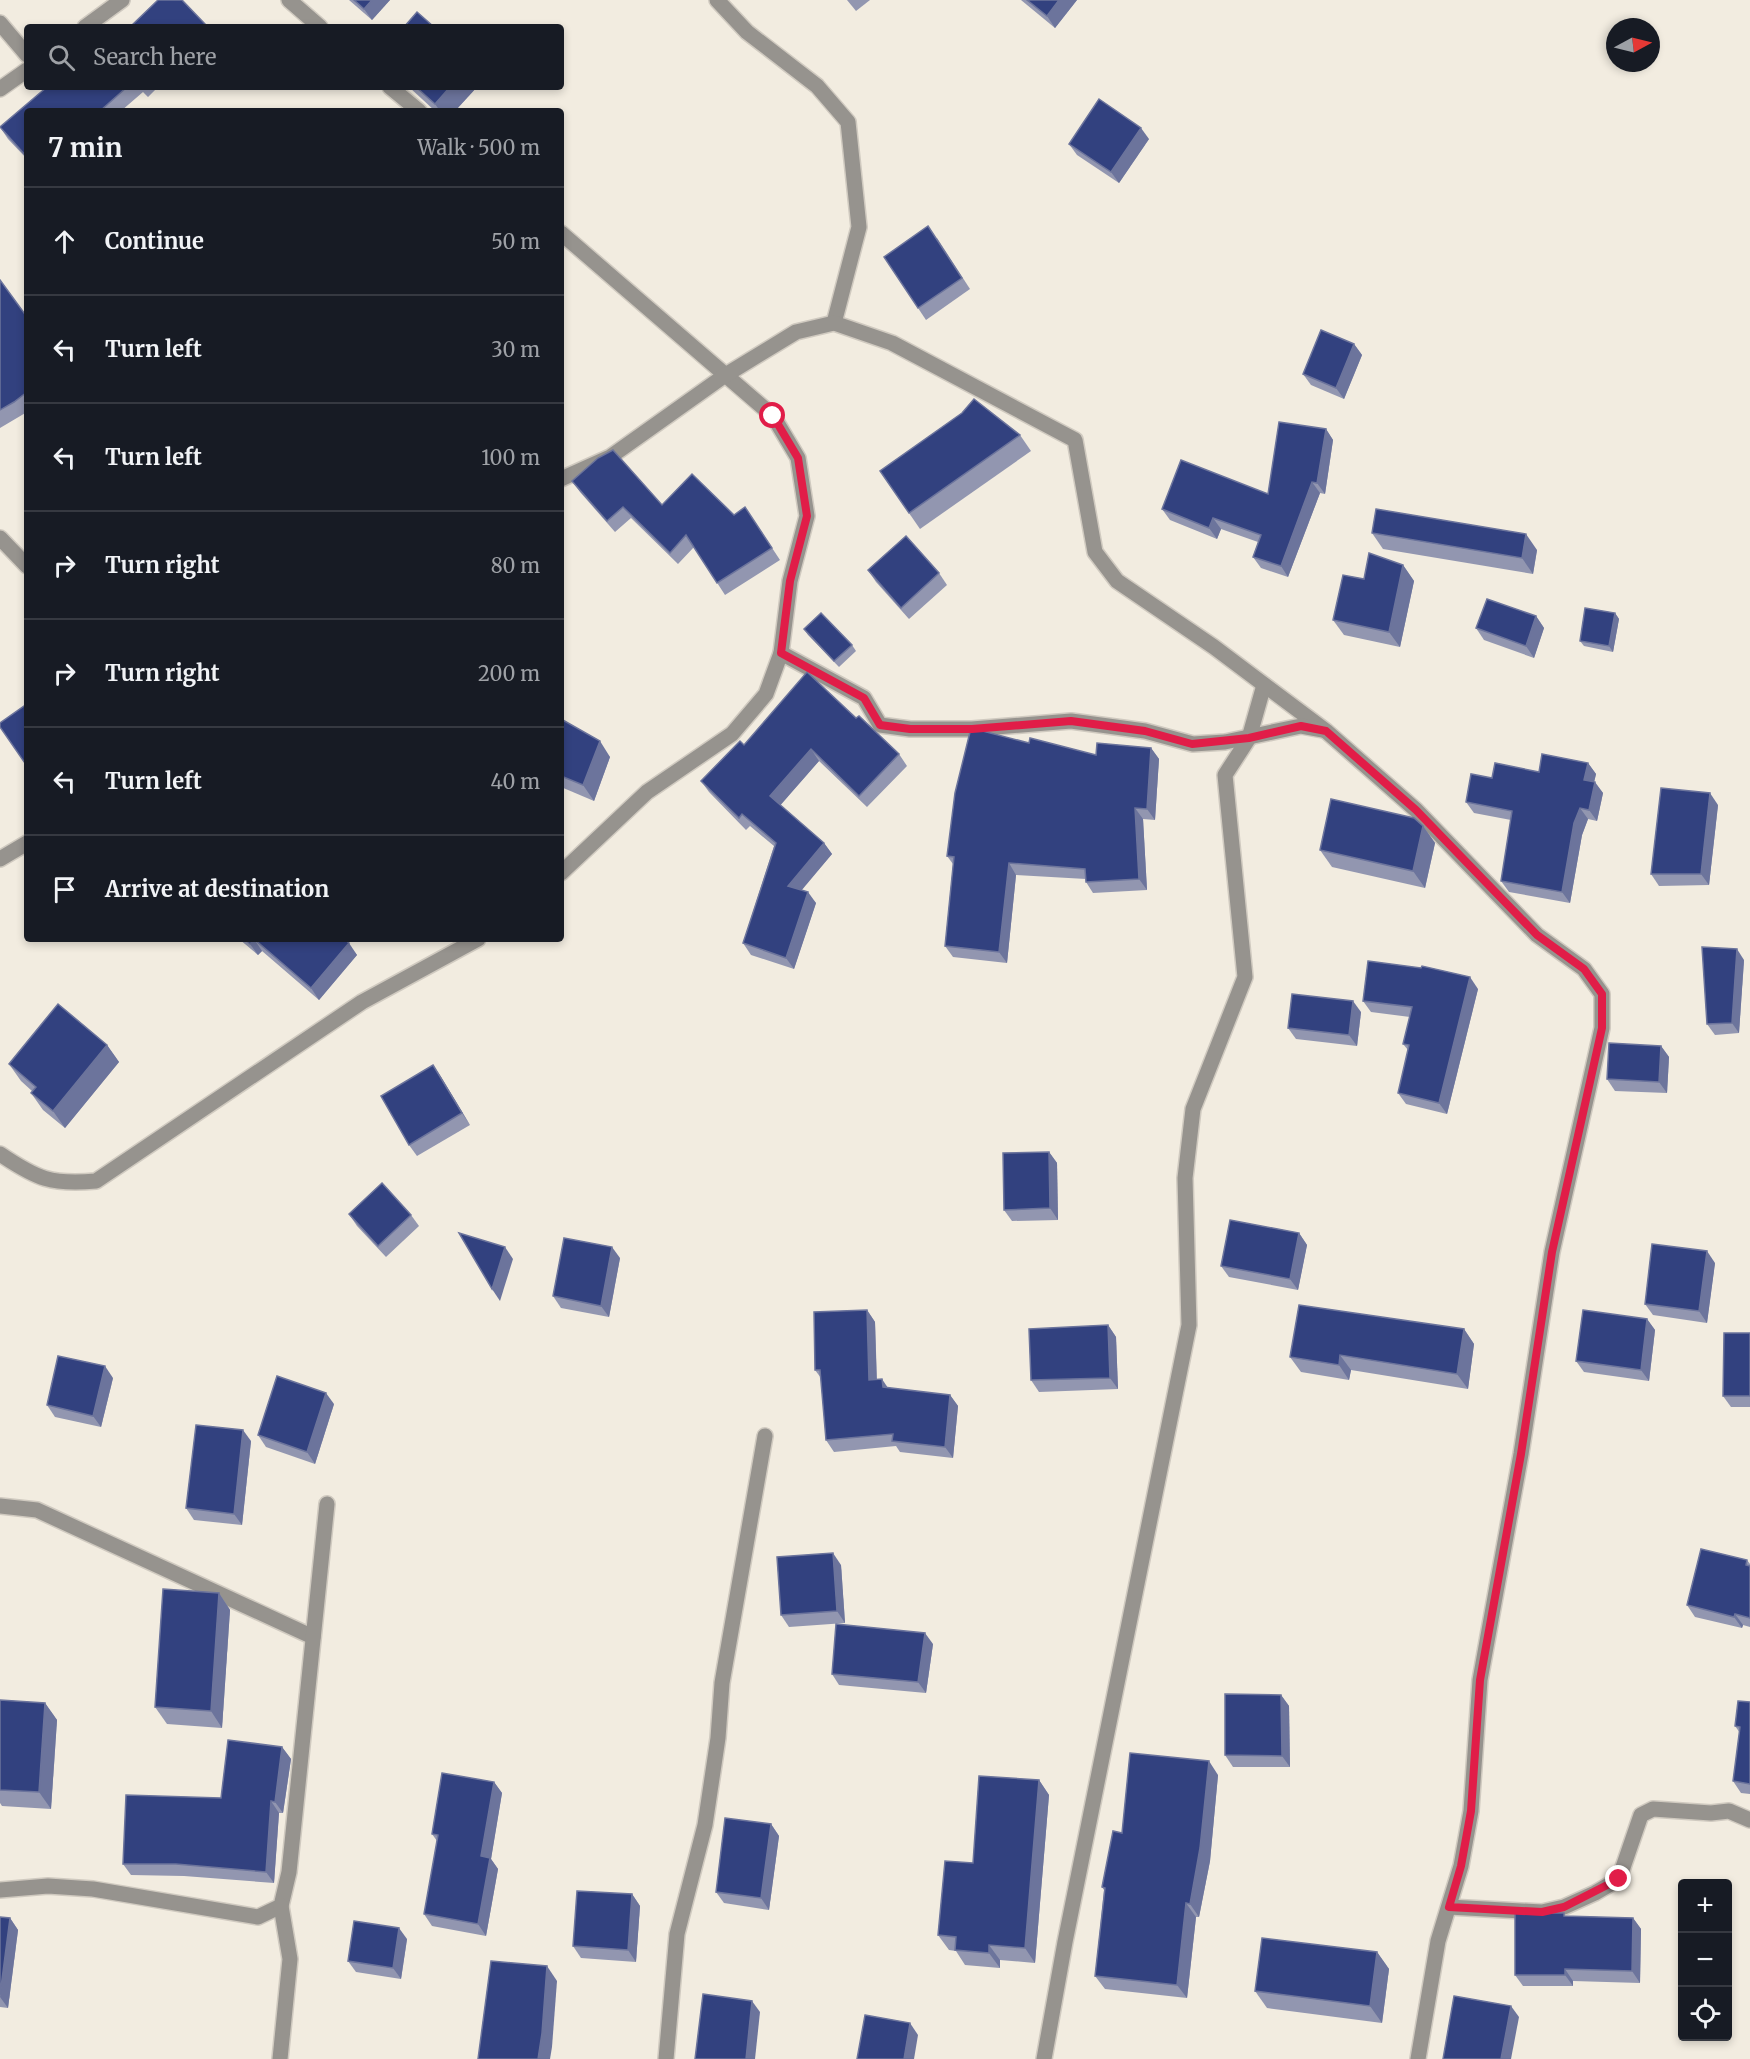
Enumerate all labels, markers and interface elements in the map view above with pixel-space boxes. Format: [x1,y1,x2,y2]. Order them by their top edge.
north arrow [1606,18,1660,72]
search box [24,24,564,90]
icon: search [45,41,78,74]
text: Search here [93,43,216,71]
text: 7 min [48,131,122,164]
text: Walk · 500 m [417,135,540,160]
icon: ahead [48,225,81,258]
text: Continue [105,227,204,255]
text: 50 m [491,229,540,254]
icon: left [48,333,81,366]
text: Turn left [105,335,202,363]
text: 30 m [491,337,540,362]
route start [759,402,785,428]
icon: left [48,441,81,474]
text: Turn left [105,443,202,471]
text: 100 m [481,445,540,470]
icon: right [48,549,81,582]
text: Turn right [105,551,219,579]
text: 80 m [491,553,540,578]
icon: right [48,657,81,690]
text: Turn right [105,659,219,687]
text: 200 m [478,661,540,686]
icon: left [48,765,81,798]
text: Turn left [105,767,202,795]
text: 40 m [490,769,540,794]
icon: arrive [48,873,81,906]
text: Arrive at destination [105,875,329,903]
route end [1605,1865,1631,1891]
map controls [1678,1879,1732,2041]
button: + [1678,1879,1732,1933]
button: − [1678,1933,1732,1987]
button: locate [1678,1987,1732,2041]

